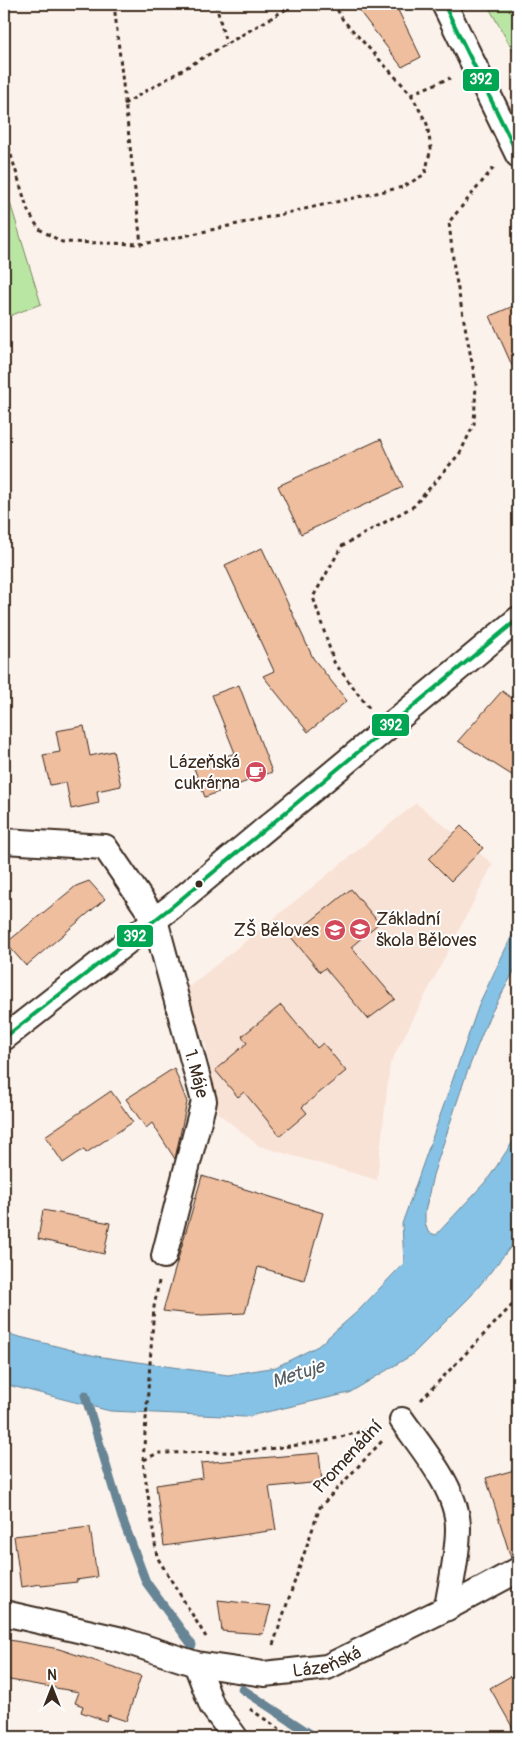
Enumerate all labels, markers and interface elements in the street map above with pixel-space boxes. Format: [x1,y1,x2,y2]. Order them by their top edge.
line badge: 392 [462,68,500,92]
text: 392 [470,71,493,88]
line badge: 392 [371,713,410,737]
text: 392 [380,717,403,734]
place label: Lázeňská cukrárna [169,751,240,795]
cafe icon: Lázeňská cukrárna [244,760,268,784]
unlabelled marker [194,879,204,889]
place label: Základní škola Běloves [376,908,477,952]
school or university icon: Základní škola Běloves [348,917,372,941]
place label: ZŠ Běloves [233,918,319,942]
school or university icon: ZŠ Běloves [323,918,347,942]
line badge: 392 [116,924,154,948]
text: 392 [124,928,147,945]
street label: 1. Máje [179,1047,214,1101]
water label: Metuje [269,1354,329,1394]
street label: Promenádní [308,1416,388,1498]
street label: Lázeňská [291,1641,365,1682]
north arrow [28,1664,78,1714]
text: N [47,1667,57,1684]

